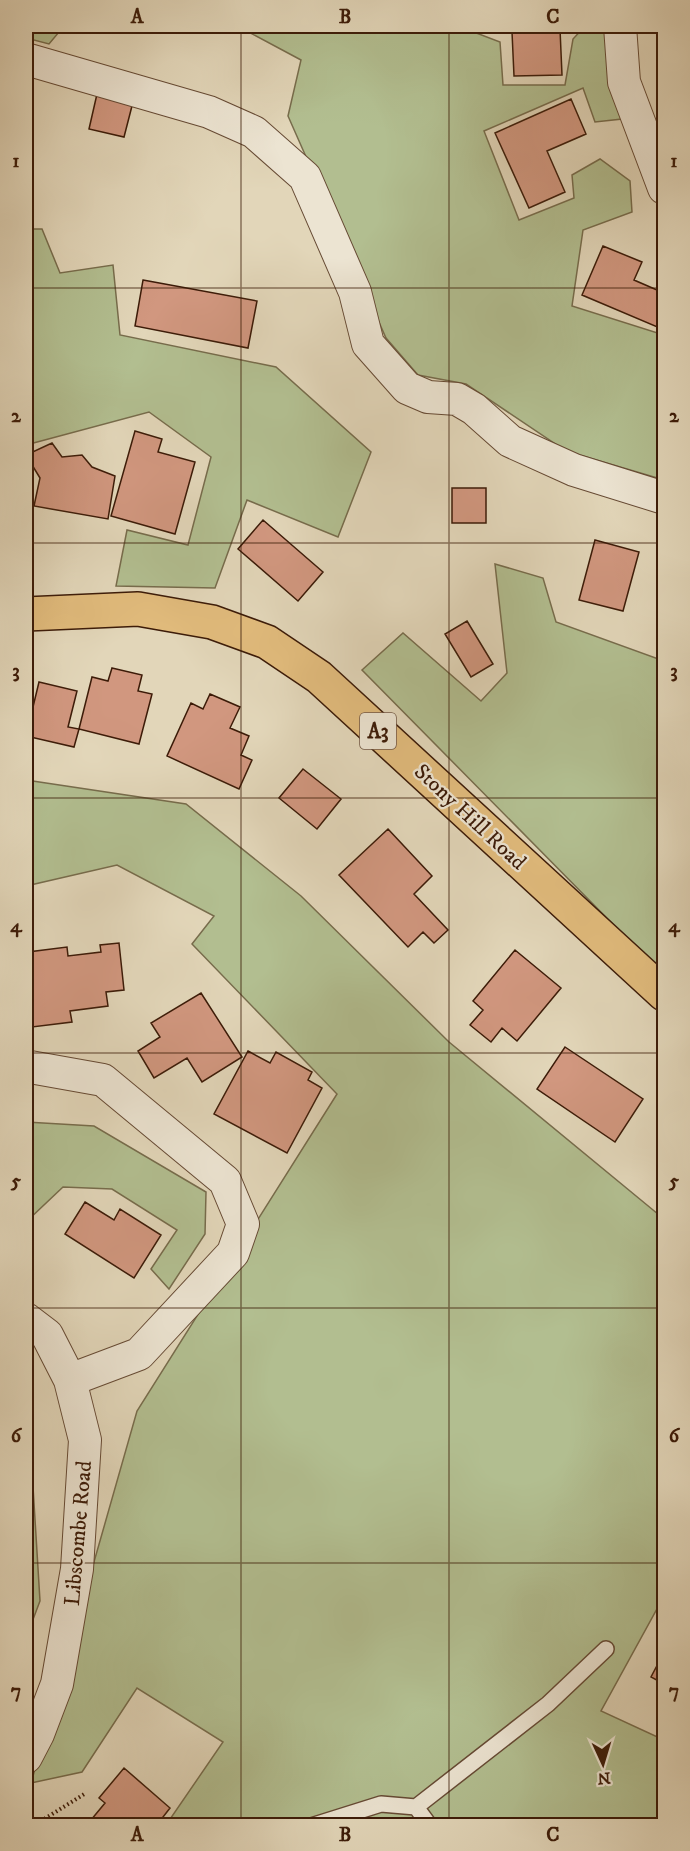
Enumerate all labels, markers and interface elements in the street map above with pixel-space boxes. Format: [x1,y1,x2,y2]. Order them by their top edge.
text: A [130,5,145,30]
text: B [339,5,351,30]
text: C [546,5,560,30]
text: 1 [12,149,20,174]
text: 1 [670,149,678,174]
text: 2 [11,404,22,429]
text: 2 [669,404,680,429]
text: 3 [12,659,20,684]
text: 3 [670,659,678,684]
road number: A3 [360,713,396,749]
street label: Stony Hill Road [408,758,532,876]
text: 4 [10,914,23,939]
text: 4 [668,914,681,939]
text: 5 [10,1169,21,1194]
text: 5 [668,1169,679,1194]
text: 6 [11,1424,23,1449]
text: 6 [669,1424,681,1449]
street label: Libscombe Road [59,1459,98,1607]
text: 7 [11,1679,21,1704]
text: 7 [669,1679,679,1704]
north arrow [573,1734,633,1794]
text: N [597,1768,611,1788]
text: A [130,1823,145,1848]
text: B [339,1823,351,1848]
text: C [546,1823,560,1848]

